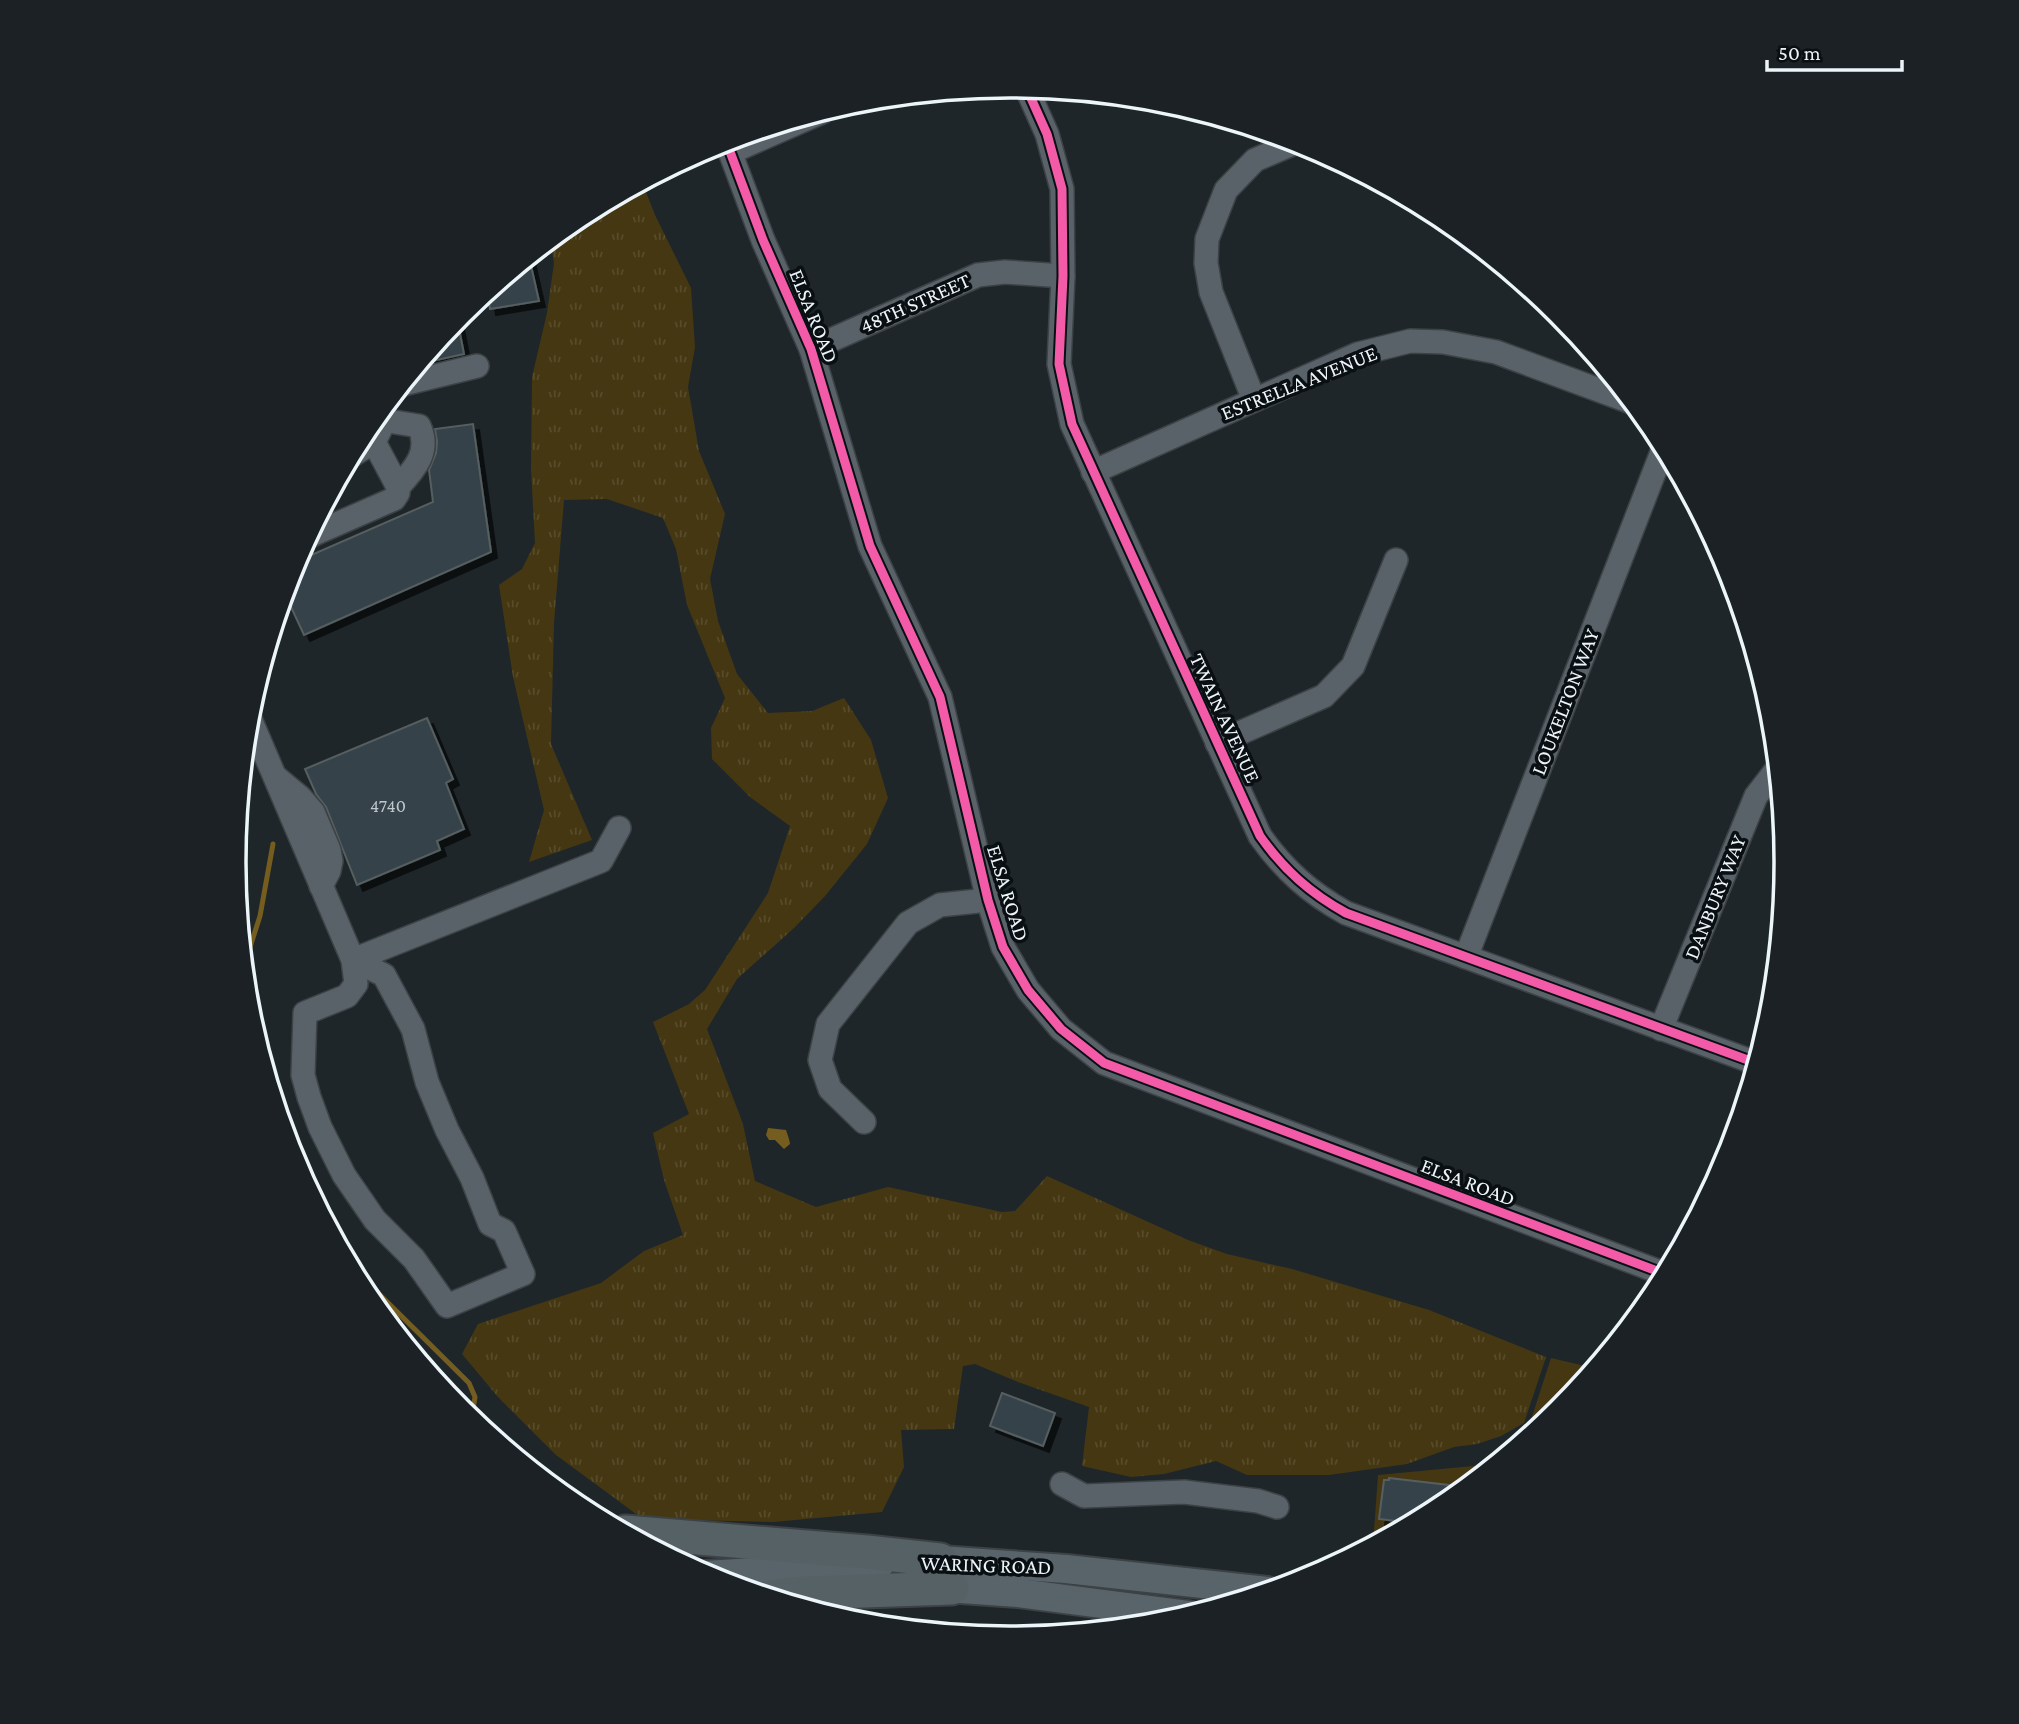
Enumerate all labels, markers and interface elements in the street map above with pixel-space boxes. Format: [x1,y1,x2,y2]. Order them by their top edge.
scale bar [1767,28,1902,72]
text: 50 m [1778,41,1821,65]
street label: ELSA ROAD [784,266,844,366]
street label: 48TH STREET [856,268,974,338]
street label: ESTRELLA AVENUE [1217,341,1381,425]
street label: LOUKELTON WAY [1526,625,1604,778]
street label: TWAIN AVENUE [1185,650,1265,786]
house number: 4740 [370,796,406,816]
street label: DANBURY WAY [1679,831,1751,963]
street label: ELSA ROAD [982,842,1034,944]
street label: ELSA ROAD [1418,1153,1518,1211]
street label: WARING ROAD [920,1551,1052,1579]

